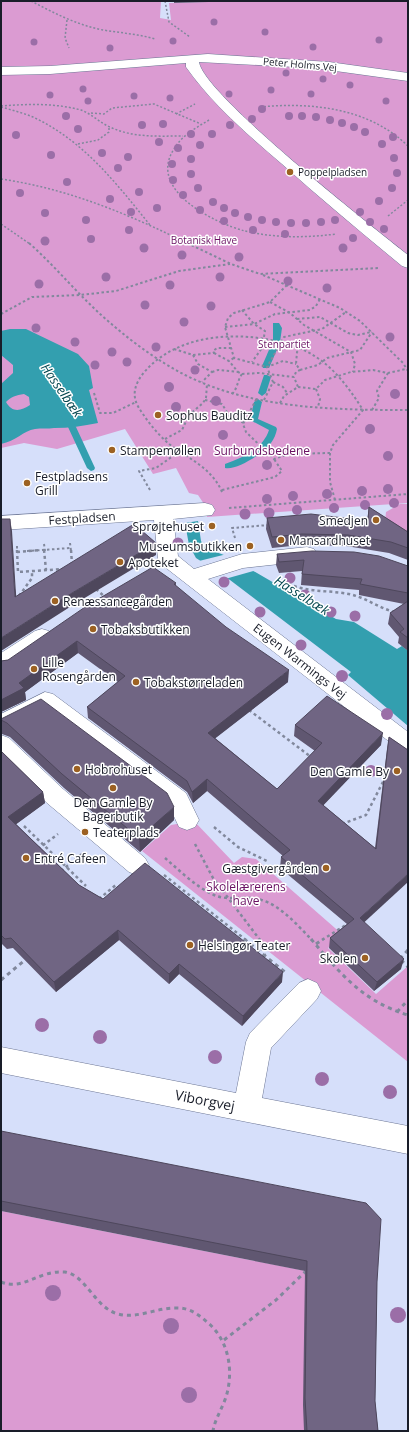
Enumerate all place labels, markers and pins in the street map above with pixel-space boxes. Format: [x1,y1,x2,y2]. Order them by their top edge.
place label: Poppelpladsen [298,165,367,179]
marker: Poppelpladsen [285,167,295,177]
place label: Sophus Bauditz [166,407,253,424]
marker: Sophus Bauditz [153,410,163,420]
place label: Stampemøllen [120,442,201,459]
marker: Stampemøllen [107,445,117,455]
place label: Festpladsens Grill [35,468,108,499]
marker: Festpladsens Grill [22,478,32,488]
place label: Smedjen [319,512,368,529]
marker: Smedjen [371,515,381,525]
place label: Sprøjtehuset [132,518,204,535]
marker: Sprøjtehuset [207,521,217,531]
place label: Mansardhuset [289,532,370,549]
marker: Mansardhuset [276,535,286,545]
place label: Museumsbutikken [138,538,242,555]
marker: Museumsbutikken [245,541,255,551]
place label: Apoteket [128,554,178,571]
marker: Apoteket [115,557,125,567]
place label: Renæssancegården [63,593,172,610]
marker: Renæssancegården [50,596,60,606]
place label: Tobaksbutikken [101,621,190,638]
marker: Tobaksbutikken [88,624,98,634]
place label: Lille Rosengården [42,654,116,685]
marker: Lille Rosengården [29,664,39,674]
place label: Tobakstørreladen [144,674,243,691]
marker: Tobakstørreladen [131,677,141,687]
place label: Hobrohuset [85,761,152,778]
place label: Den Gamle By [310,763,390,780]
marker: Hobrohuset [72,764,82,774]
marker: Den Gamle By [392,766,402,776]
marker: Den Gamle By Bagerbutik [108,783,118,793]
place label: Den Gamle By Bagerbutik [73,794,154,825]
place label: Teaterplads [93,824,159,841]
marker: Teaterplads [80,827,90,837]
place label: Entré Cafeen [34,850,106,867]
marker: Entré Cafeen [21,853,31,863]
place label: Gæstgivergården [222,860,318,877]
marker: Gæstgivergården [321,863,331,873]
place label: Helsingør Teater [198,937,291,954]
marker: Helsingør Teater [185,940,195,950]
place label: Skolen [320,950,357,967]
marker: Skolen [360,953,370,963]

